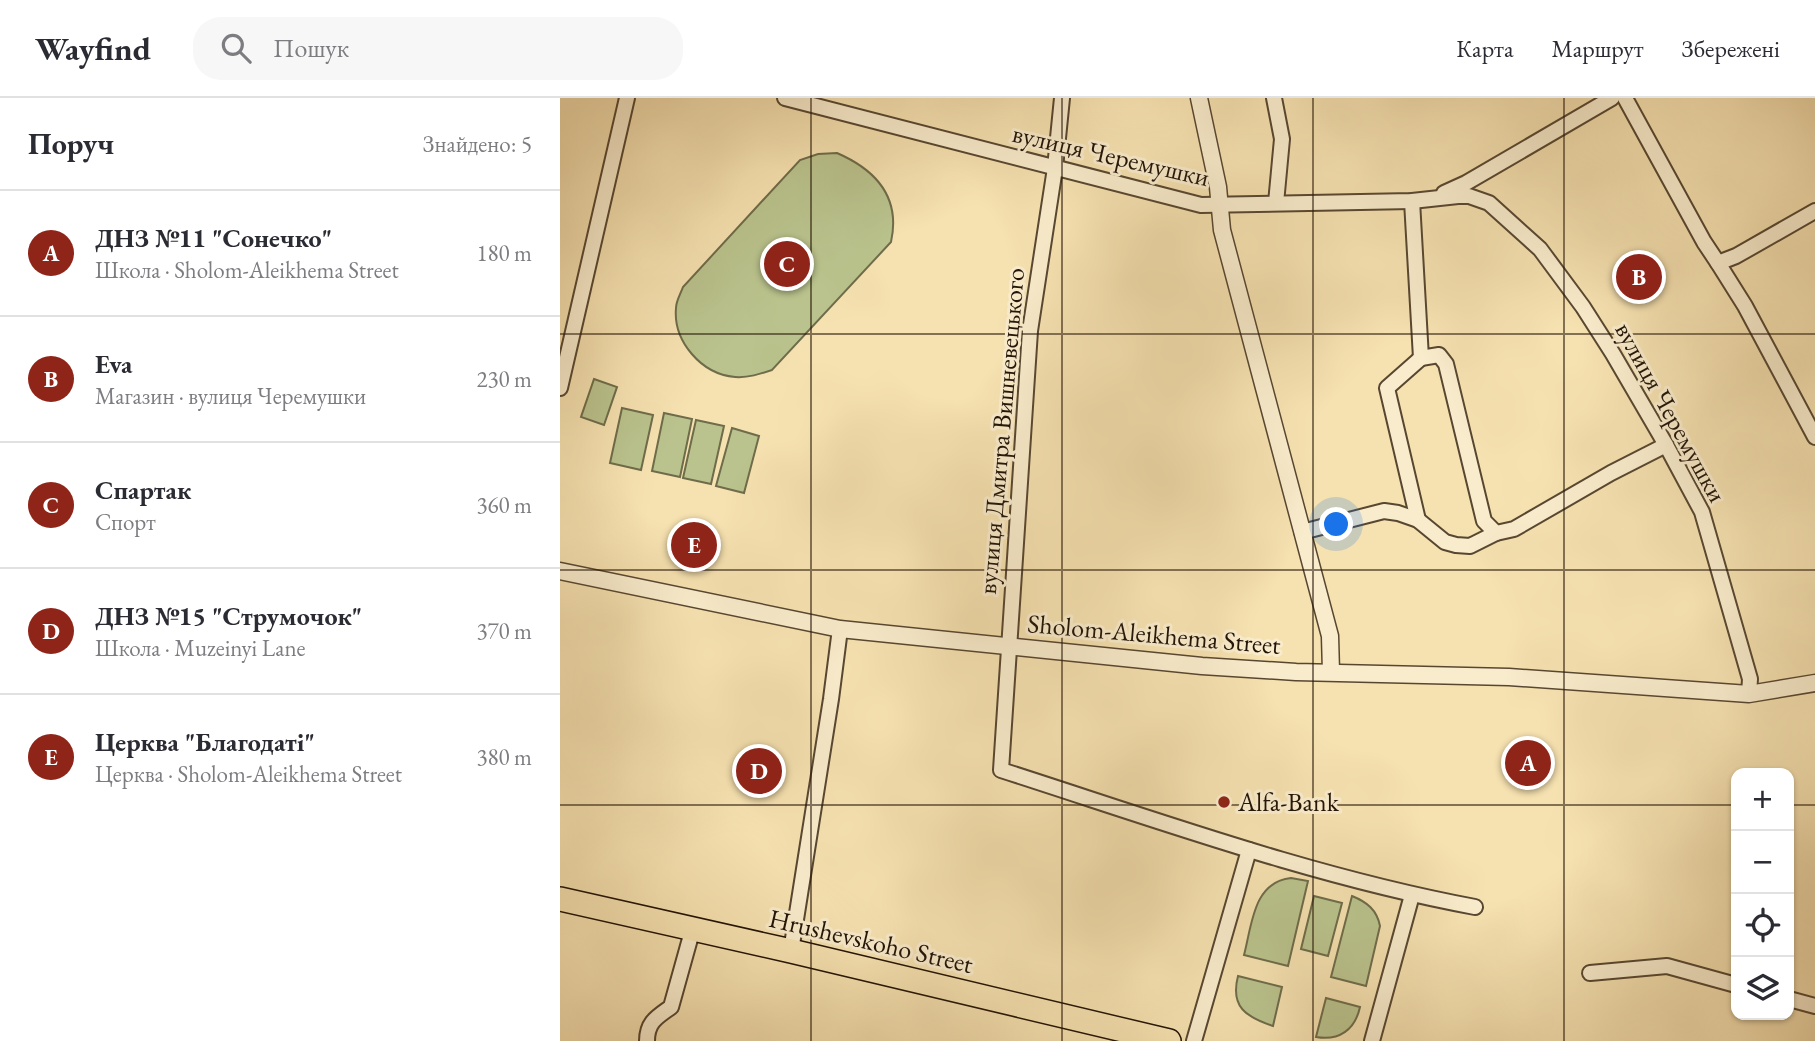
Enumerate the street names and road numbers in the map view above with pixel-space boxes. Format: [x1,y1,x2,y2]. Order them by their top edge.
street label: вулиця Черемушки [1009,116,1213,194]
street label: вулиця Дмитра Вишневецького [970,266,1032,596]
street label: вулиця Черемушки [1607,316,1735,508]
street label: Sholom-Aleikhema Street [1026,606,1282,662]
street label: Hrushevskoho Street [766,901,976,981]

